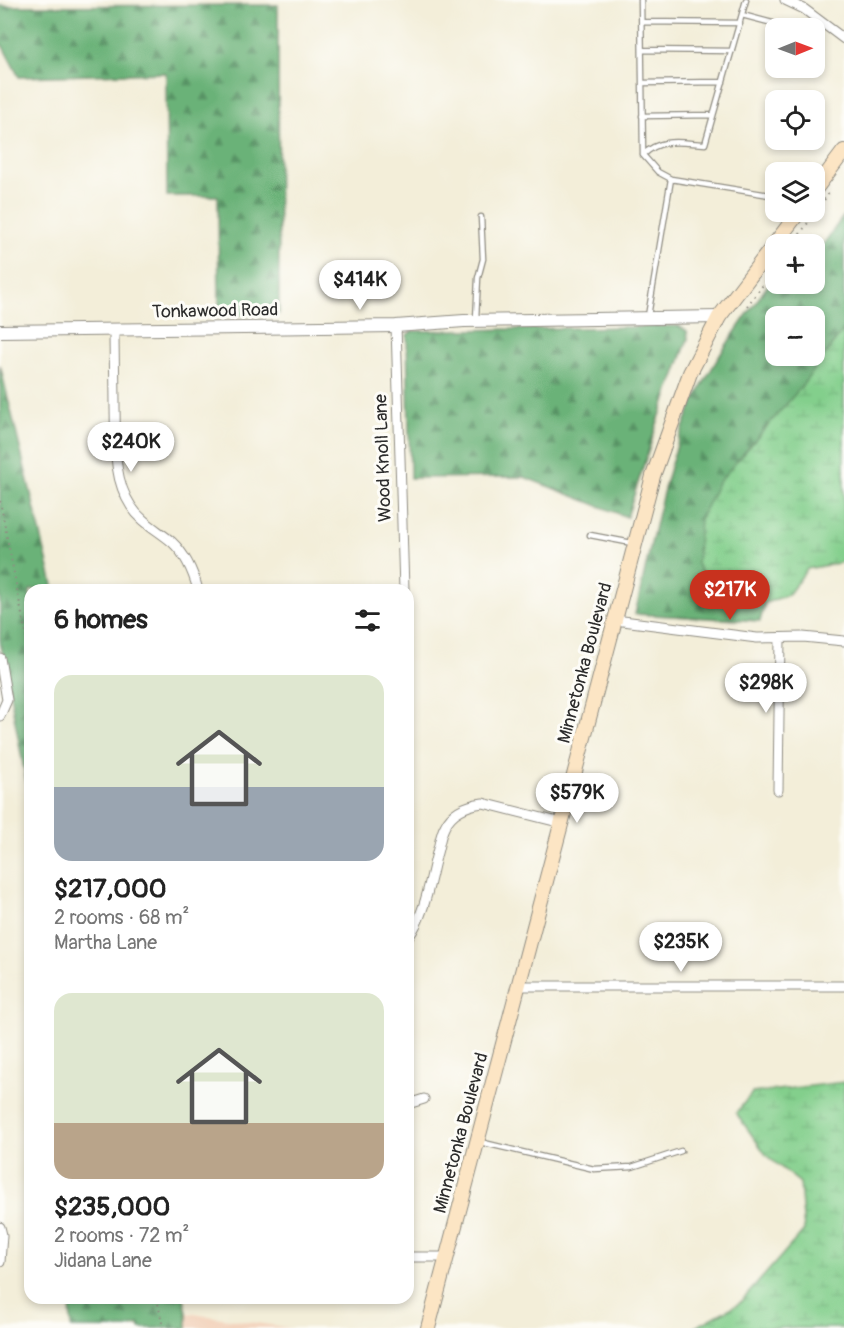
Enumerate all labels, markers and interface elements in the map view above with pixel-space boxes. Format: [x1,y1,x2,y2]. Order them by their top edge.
north arrow [765,18,825,78]
map controls [765,18,825,366]
button: locate [765,90,825,150]
button: layers [765,162,825,222]
button: + [765,234,825,294]
pin: $414K [318,260,402,311]
text: $414K [333,267,387,292]
street label: Tonkawood Road [152,298,278,324]
button: − [765,306,825,366]
street label: Wood Knoll Lane [369,394,397,522]
pin: $240K [89,422,173,473]
text: $240K [101,429,161,454]
pin: $217K [688,570,772,621]
text: $217K [704,577,756,602]
street label: Minnetonka Boulevard [552,580,618,746]
text: 6 homes [54,604,148,636]
icon: filters [351,604,384,637]
pin: $298K [724,663,808,714]
text: $298K [739,670,793,695]
icon: home [165,714,273,822]
pin: $579K [535,773,619,824]
text: $579K [550,780,604,805]
text: $217,000 [54,873,166,905]
text: 2 rooms · 68 m² [54,905,189,930]
pin: $235K [639,922,723,973]
text: $235K [653,929,709,954]
text: Martha Lane [54,930,157,955]
icon: home [165,1032,273,1140]
street label: Minnetonka Boulevard [428,1050,494,1216]
text: $235,000 [54,1191,170,1223]
text: 2 rooms · 72 m² [54,1223,189,1248]
text: Jidana Lane [54,1248,152,1273]

